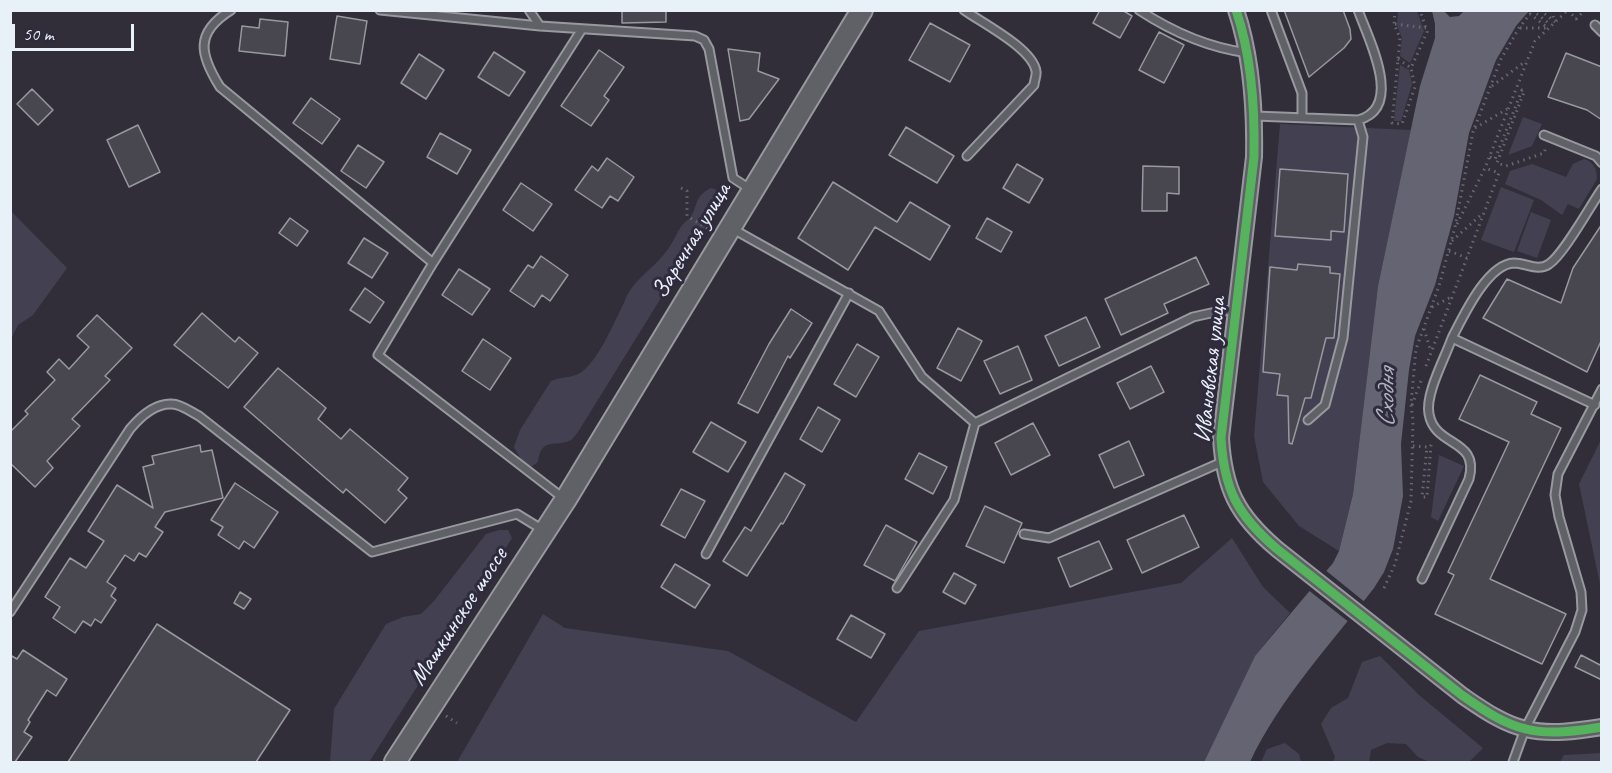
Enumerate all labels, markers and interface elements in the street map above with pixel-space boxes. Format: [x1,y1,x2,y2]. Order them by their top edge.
scale bar [15,12,136,50]
text: 50 m [23,23,54,45]
street label: Заречная улица [646,178,738,304]
street label: Ивановская улица [1189,296,1233,444]
water label: Сходня [1371,369,1403,427]
street label: Машкинское шоссе [404,543,514,691]

